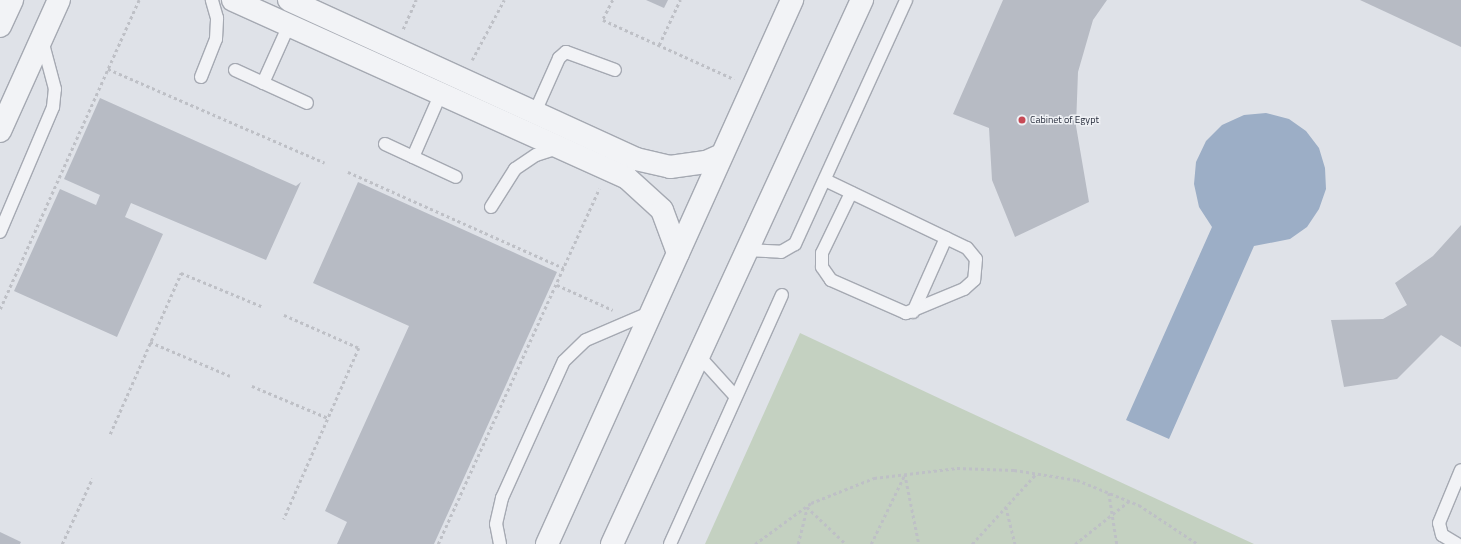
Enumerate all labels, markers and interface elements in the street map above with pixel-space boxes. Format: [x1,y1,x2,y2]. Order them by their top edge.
place label: Cabinet of Egypt [1030,114,1099,126]
marker: Cabinet of Egypt [1017,115,1027,125]

